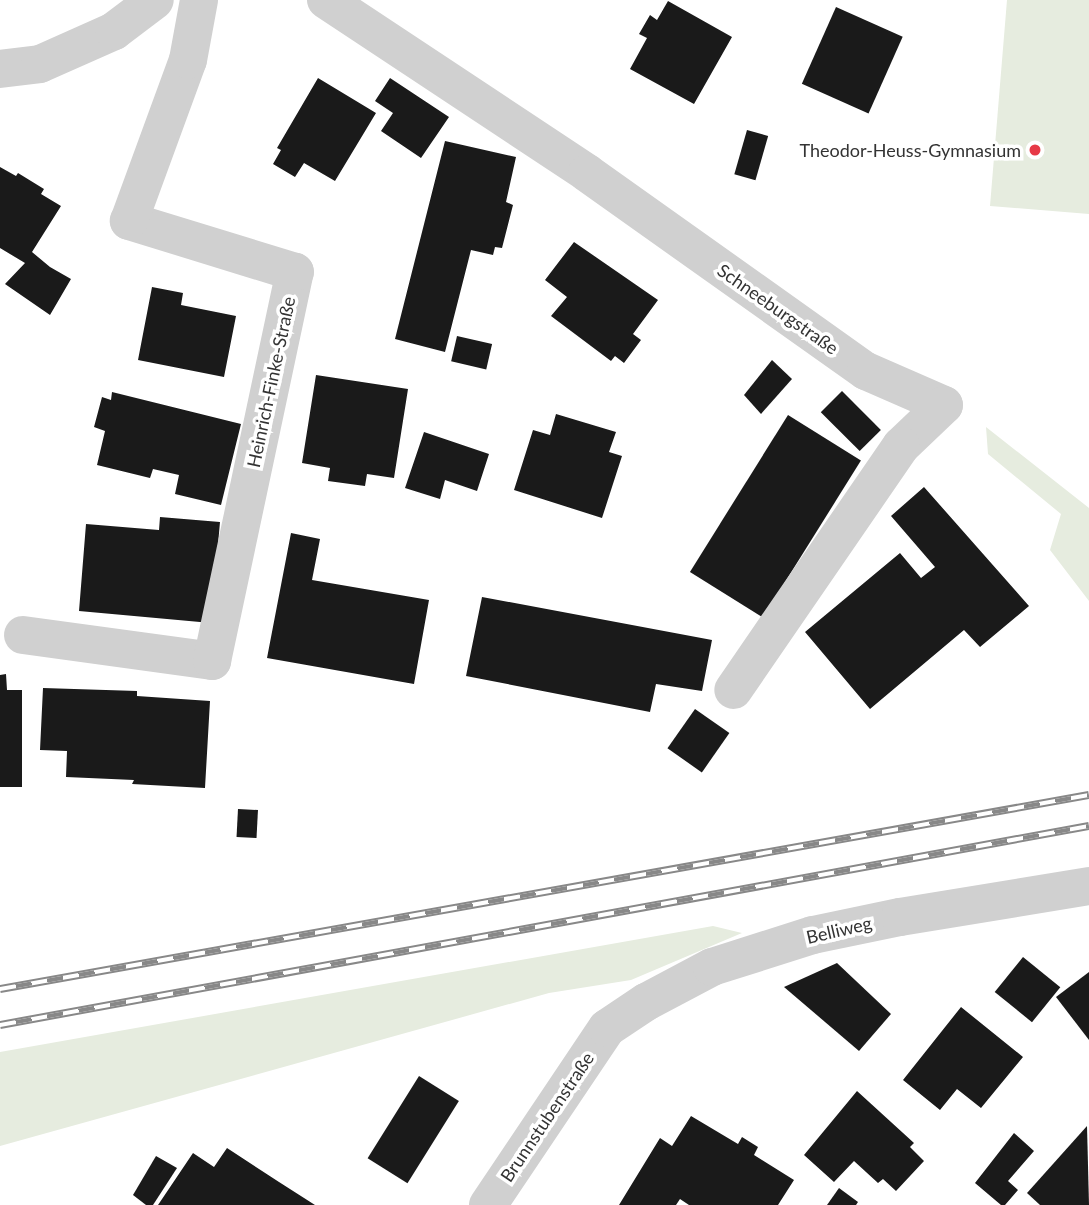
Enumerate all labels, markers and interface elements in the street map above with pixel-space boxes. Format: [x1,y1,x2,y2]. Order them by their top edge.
place label: Theodor-Heuss-Gymnasium [800,139,1021,161]
marker: Theodor-Heuss-Gymnasium [1027,142,1043,158]
street label: Schneeburgstraße [713,259,843,359]
street label: Heinrich-Finke-Straße [242,295,300,469]
street label: Belliweg [804,912,874,948]
street label: Brunnstubenstraße [496,1048,598,1186]

